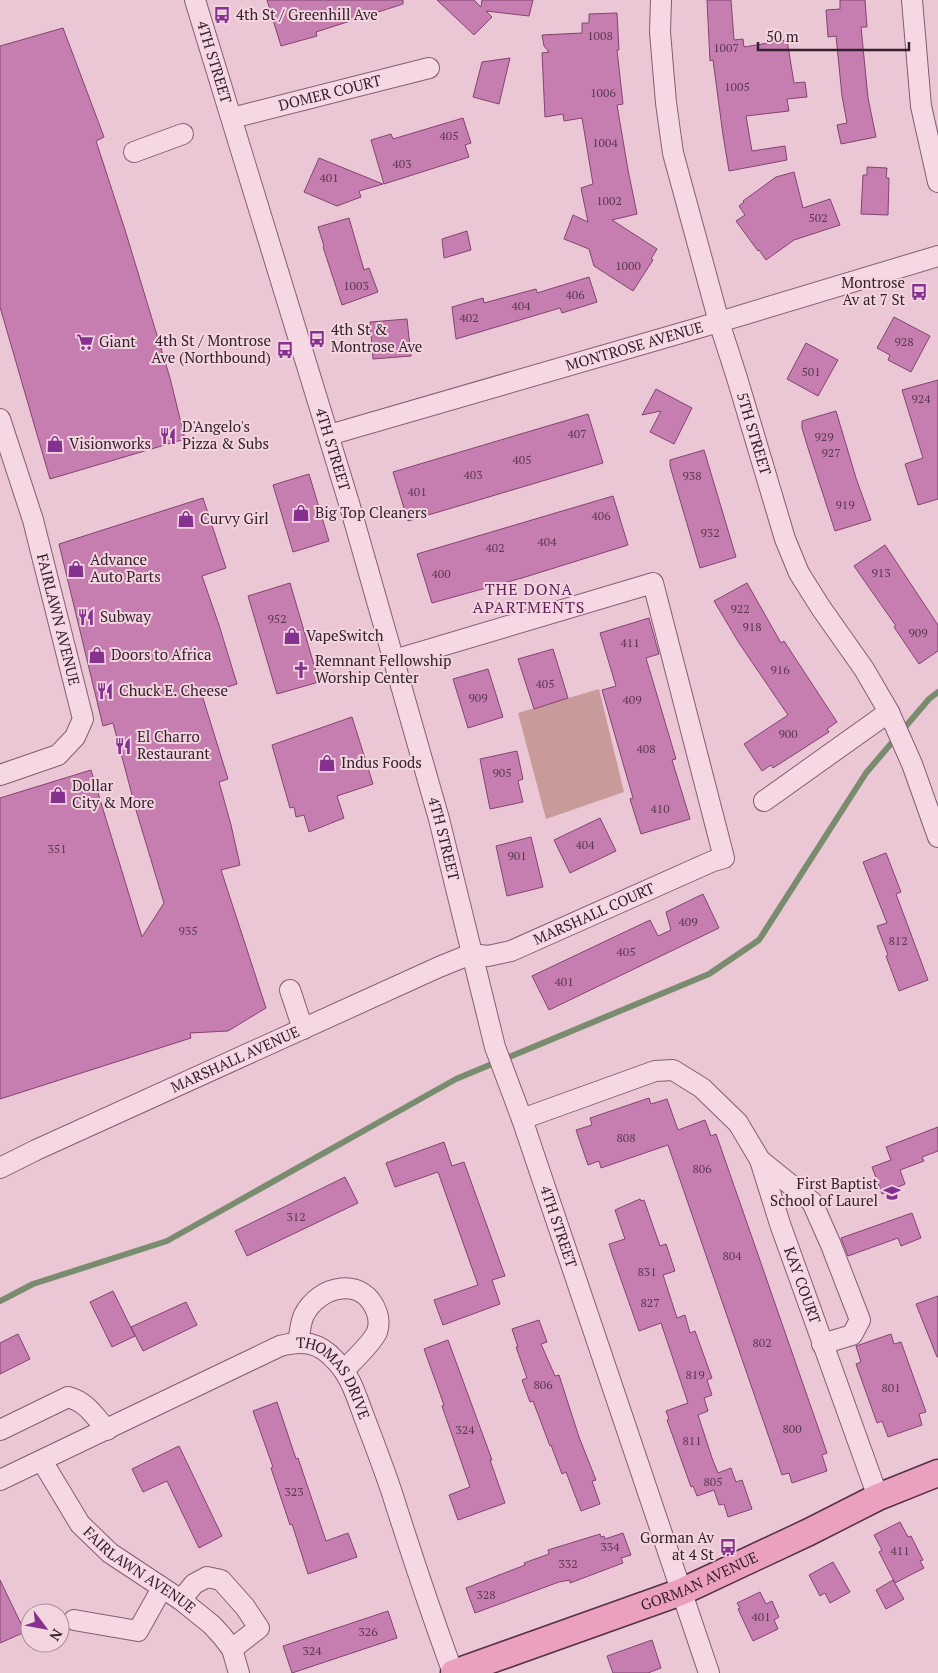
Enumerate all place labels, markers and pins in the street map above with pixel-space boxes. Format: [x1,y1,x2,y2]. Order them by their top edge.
place label: 4th St / Greenhill Ave [236,4,378,24]
bus stop icon: 4th St / Greenhill Ave [212,5,232,25]
place label: Montrose Av at 7 St [841,272,905,309]
bus stop icon: Montrose Av at 7 St [909,282,929,302]
place label: 4th St & Montrose Ave [331,319,422,356]
bus stop icon: 4th St & Montrose Ave [307,329,327,349]
place label: 4th St / Montrose Ave (Northbound) [151,330,271,367]
place label: Giant [99,331,136,351]
supermarket icon: Giant [75,332,95,352]
bus stop icon: 4th St / Montrose Ave (Northbound) [275,340,295,360]
place label: D'Angelo's Pizza & Subs [182,416,269,453]
restaurant icon: D'Angelo's Pizza & Subs [158,426,178,446]
place label: Visionworks [69,433,151,453]
shop icon: Visionworks [45,434,65,454]
place label: Big Top Cleaners [315,502,427,522]
shop icon: Big Top Cleaners [291,503,311,523]
place label: Curvy Girl [200,508,269,528]
shop icon: Curvy Girl [176,509,196,529]
place label: Advance Auto Parts [90,549,161,586]
shop icon: Advance Auto Parts [66,559,86,579]
place label: Subway [100,606,151,626]
restaurant icon: Subway [76,607,96,627]
place label: VapeSwitch [306,625,384,645]
shop icon: VapeSwitch [282,626,302,646]
place label: Doors to Africa [111,644,212,664]
shop icon: Doors to Africa [87,645,107,665]
place label: Remnant Fellowship Worship Center [315,650,451,687]
church icon: Remnant Fellowship Worship Center [291,660,311,680]
place label: Chuck E. Cheese [119,680,228,700]
restaurant icon: Chuck E. Cheese [95,681,115,701]
place label: El Charro Restaurant [137,726,210,763]
restaurant icon: El Charro Restaurant [113,736,133,756]
place label: Indus Foods [341,752,422,772]
shop icon: Indus Foods [317,753,337,773]
place label: Dollar City & More [72,775,154,812]
shop icon: Dollar City & More [48,785,68,805]
place label: First Baptist School of Laurel [770,1173,878,1210]
school or university icon: First Baptist School of Laurel [882,1183,902,1203]
place label: Gorman Av at 4 St [640,1527,714,1564]
bus stop icon: Gorman Av at 4 St [718,1537,738,1557]

